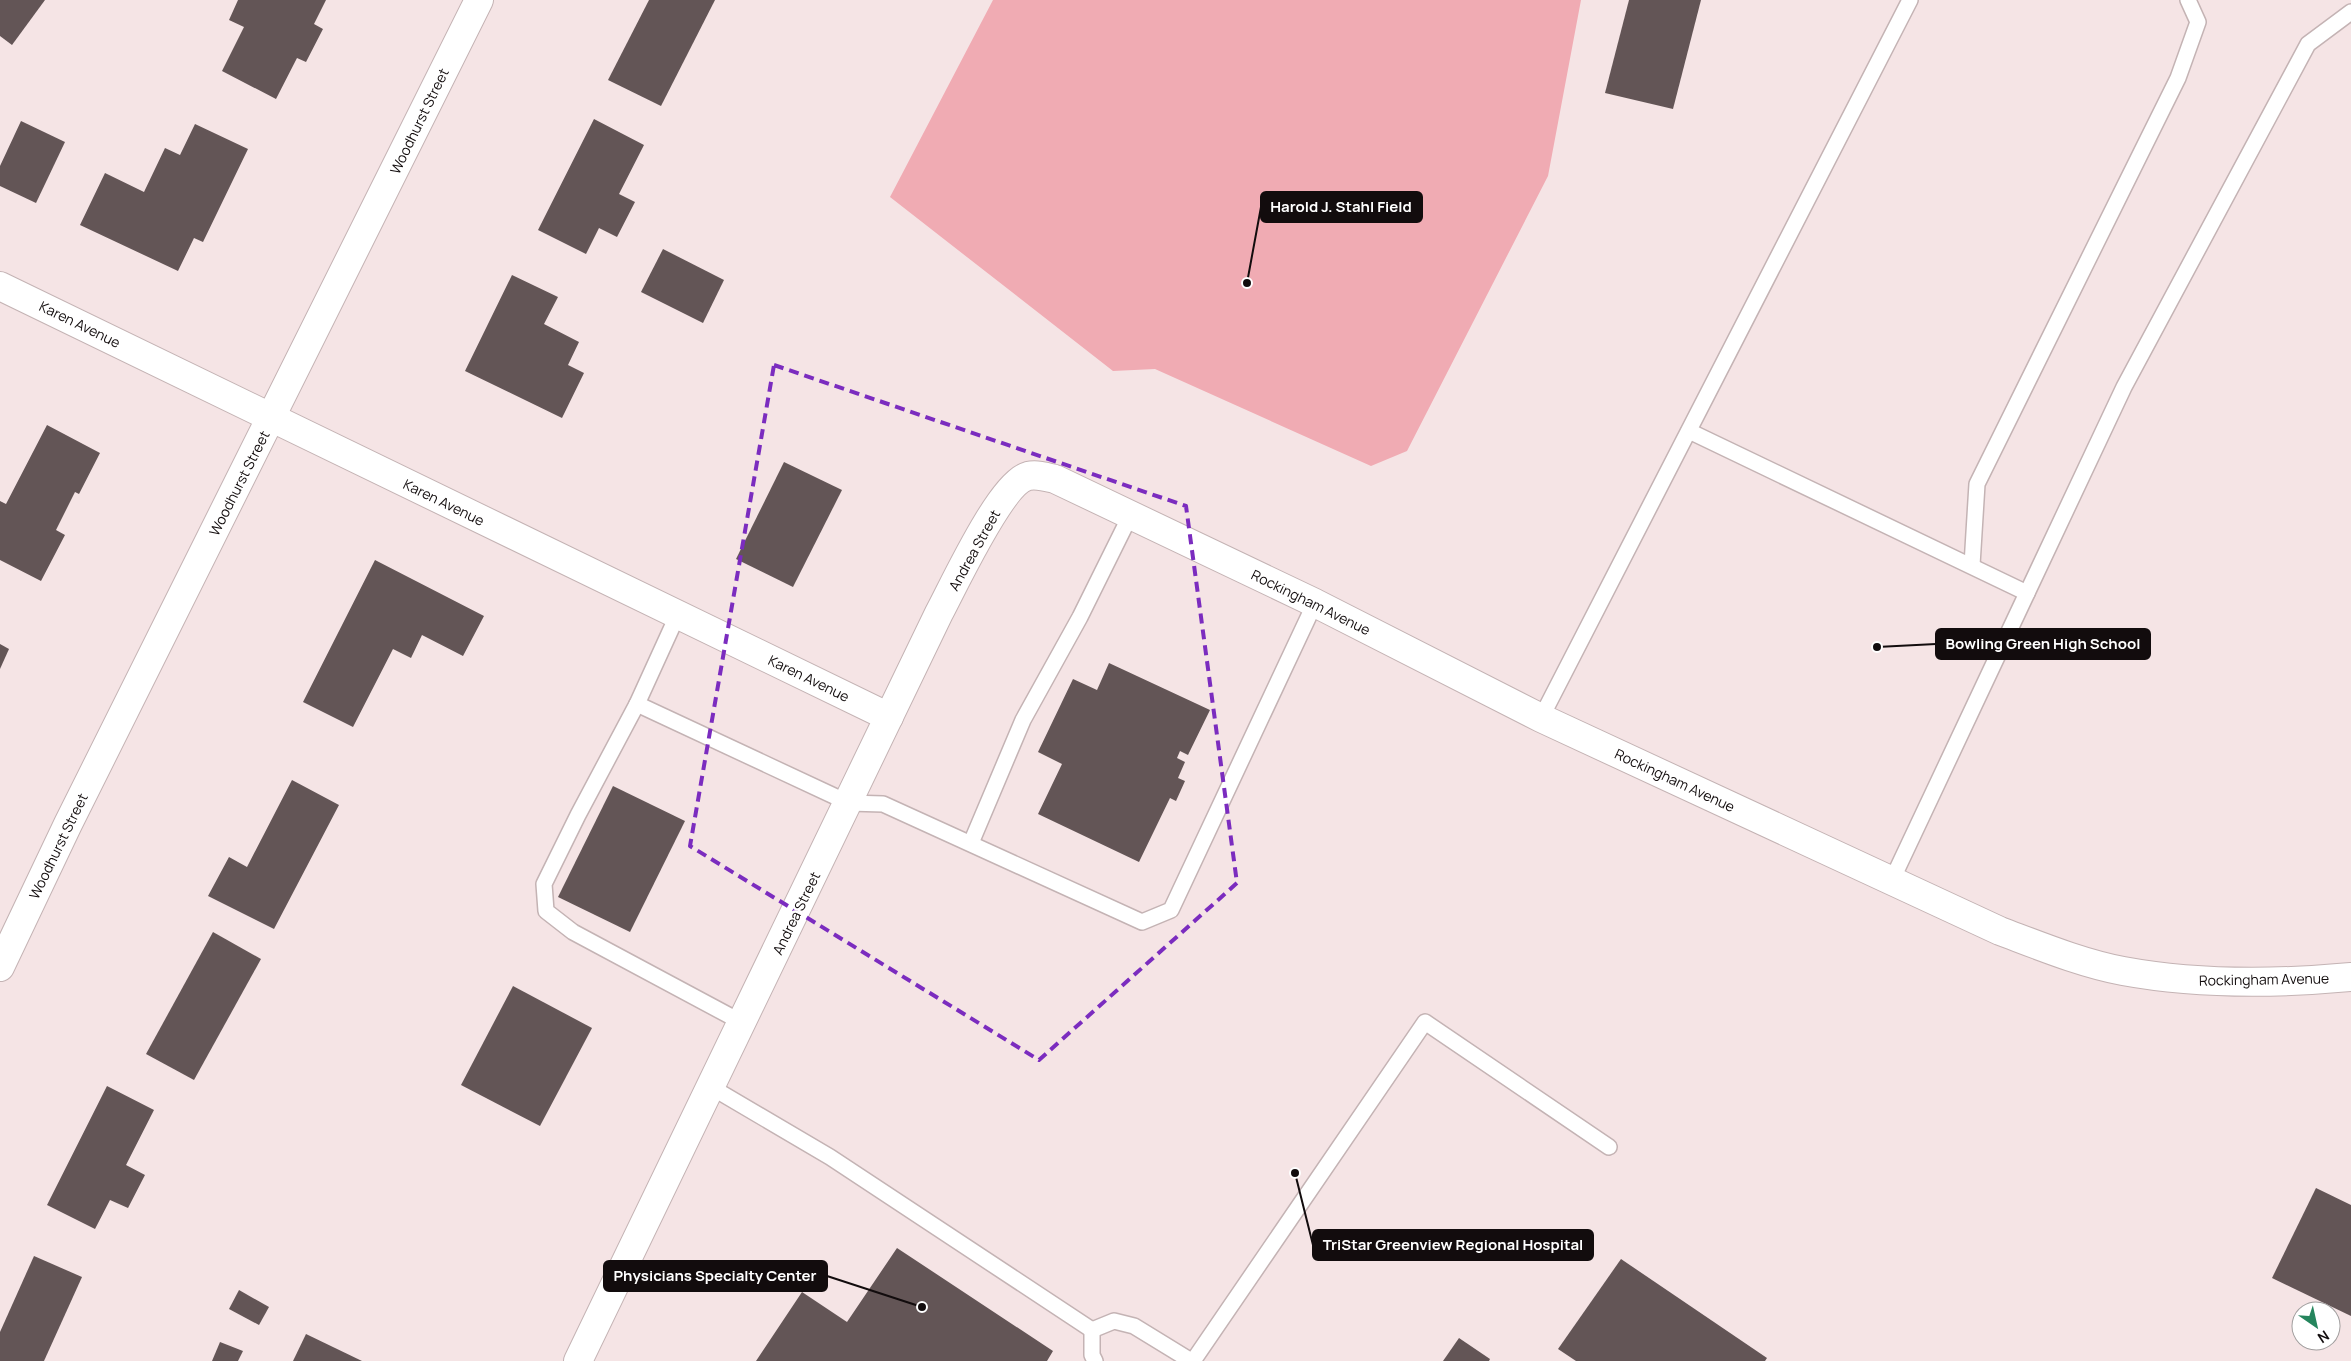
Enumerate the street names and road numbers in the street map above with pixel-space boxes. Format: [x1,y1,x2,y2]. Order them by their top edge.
street label: Woodhurst Street [385,65,453,177]
street label: Karen Avenue [36,296,124,352]
street label: Woodhurst Street [204,427,274,539]
street label: Karen Avenue [400,474,488,530]
street label: Andrea Street [944,506,1004,594]
street label: Rockingham Avenue [1248,565,1374,639]
street label: Karen Avenue [765,650,853,706]
street label: Rockingham Avenue [1612,744,1738,816]
street label: Woodhurst Street [24,790,92,902]
street label: Andrea Street [768,868,824,958]
street label: Rockingham Avenue [2199,968,2329,990]

